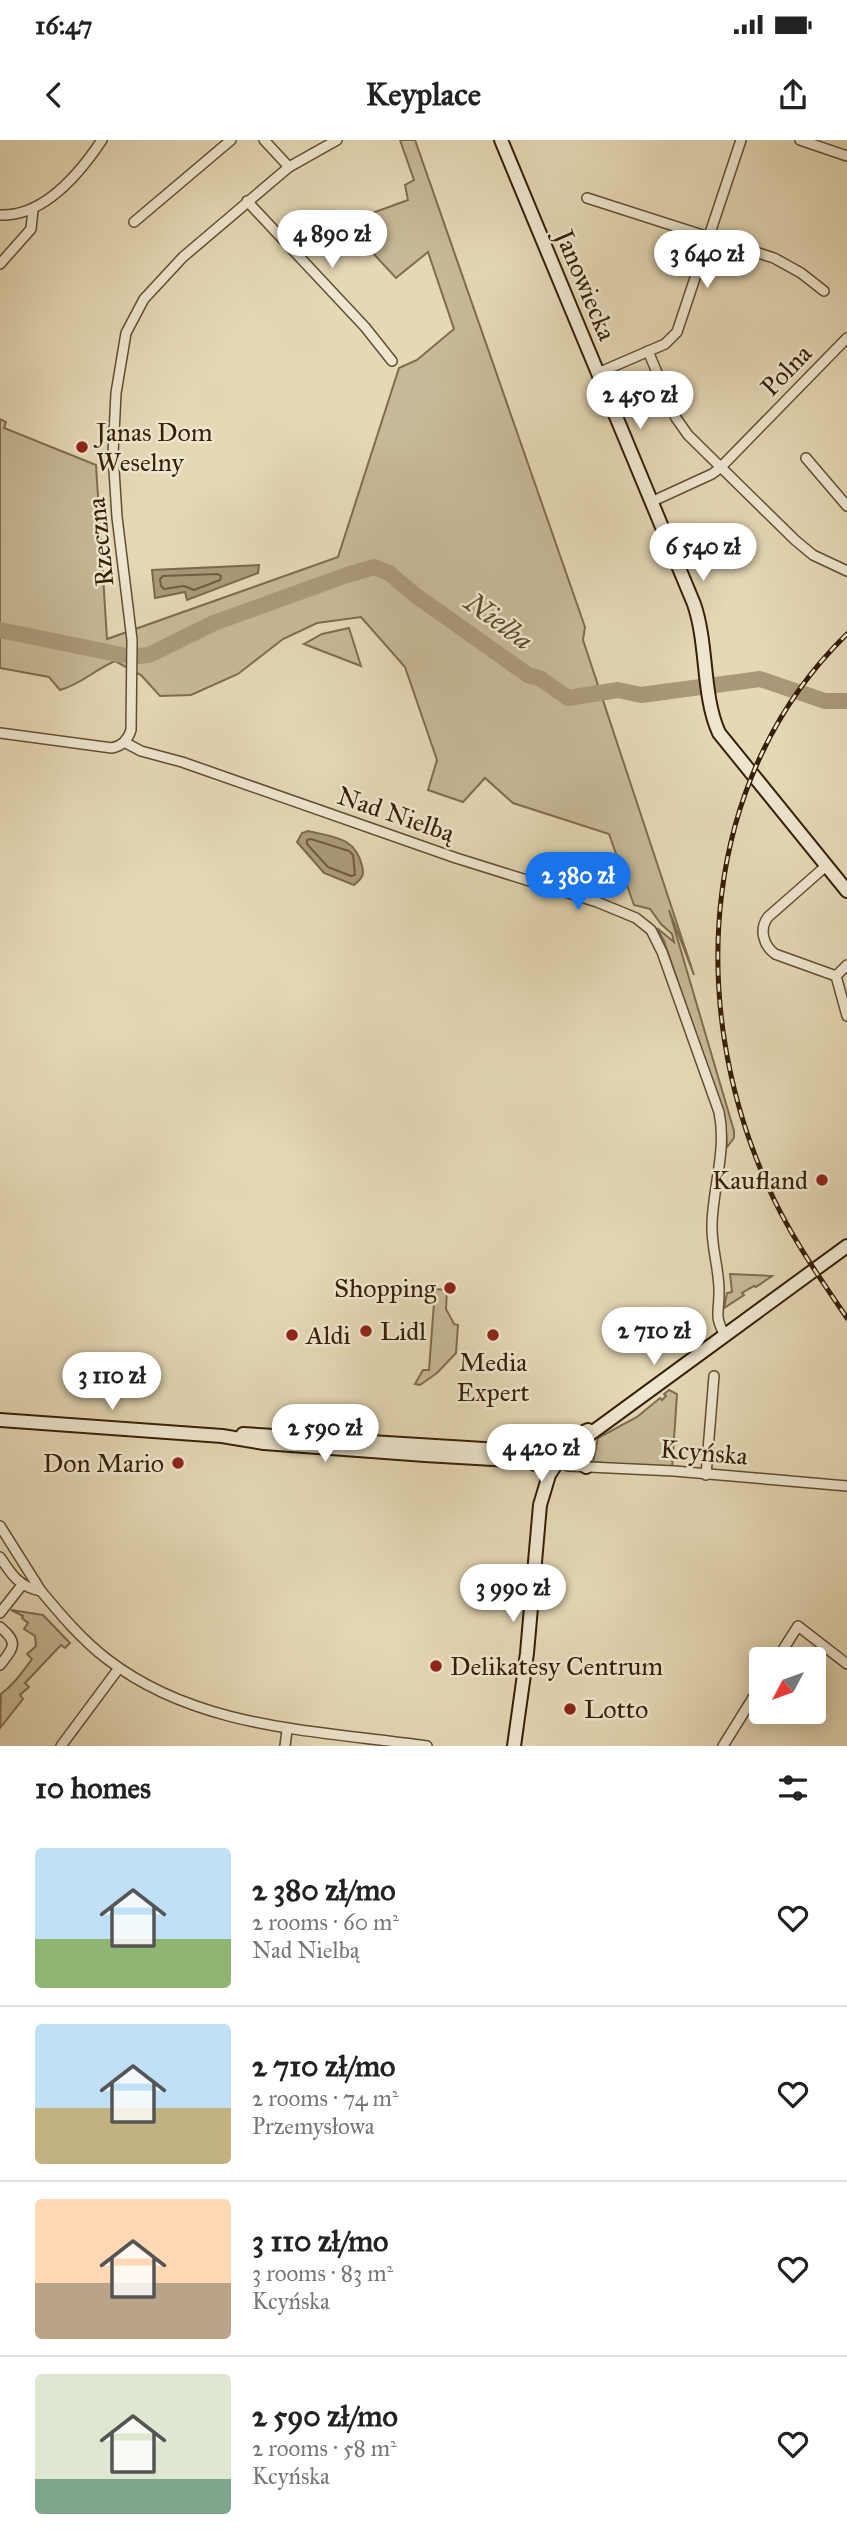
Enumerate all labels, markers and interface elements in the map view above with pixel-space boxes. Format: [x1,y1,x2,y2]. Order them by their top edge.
text: 16:47 [35,9,92,41]
text: Keyplace [366,75,481,114]
icon: back [35,76,73,114]
icon: share [774,76,812,114]
pin: 4 890 zł [260,211,404,270]
text: 4 890 zł [293,219,371,247]
street label: Janowiecka [547,222,624,345]
pin: 3 640 zł [635,230,779,290]
text: 3 640 zł [670,239,744,267]
street label: Polna [754,337,818,403]
pin: 2 450 zł [568,372,712,431]
text: 2 450 zł [603,380,678,408]
place label: Janas Dom Weselny [93,416,213,478]
marker: Janas Dom Weselny [74,439,90,455]
street label: Rzeczna [79,496,121,588]
pin: 6 540 zł [631,524,775,583]
text: 6 540 zł [666,532,740,560]
water label: Nielba [456,583,540,657]
street label: Nad Nielbą [333,779,461,850]
pin: 2 380 zł [506,852,650,912]
text: 2 380 zł [542,861,614,889]
place label: Kaufland [712,1164,808,1196]
marker: Kaufland [814,1172,830,1188]
place label: Shopping [334,1272,437,1304]
marker: Shopping [442,1280,458,1296]
pin: 2 710 zł [582,1308,726,1367]
place label: Lidl [380,1315,426,1347]
text: 2 710 zł [618,1316,690,1344]
place label: Aldi [305,1319,351,1351]
marker: Lidl [358,1323,374,1339]
marker: Aldi [284,1327,300,1343]
marker: Media Expert [485,1327,501,1343]
place label: Media Expert [457,1346,530,1408]
pin: 3 110 zł [40,1352,184,1412]
text: 3 110 zł [78,1361,146,1389]
pin: 2 590 zł [253,1404,397,1464]
text: 2 590 zł [288,1413,362,1441]
pin: 4 420 zł [469,1424,613,1484]
street label: Kcyńska [659,1432,749,1472]
text: 4 420 zł [502,1433,580,1461]
place label: Don Mario [43,1447,164,1479]
marker: Don Mario [170,1455,186,1471]
pin: 3 990 zł [441,1564,585,1624]
text: 3 990 zł [476,1573,550,1601]
north arrow [749,1647,826,1724]
map controls [749,1647,826,1724]
place label: Delikatesy Centrum [450,1650,663,1682]
marker: Delikatesy Centrum [428,1658,444,1674]
place label: Lotto [584,1693,648,1725]
marker: Lotto [562,1701,578,1717]
icon: filters [774,1769,812,1807]
text: 10 homes [35,1770,151,1806]
text: 2 380 zł/mo [252,1872,396,1908]
icon: home [91,1876,175,1960]
icon: heart [774,1899,812,1937]
text: 2 rooms · 60 m² [252,1908,399,1936]
text: Nad Nielbą [252,1936,360,1964]
text: 2 710 zł/mo [252,2048,395,2084]
icon: home [91,2052,175,2136]
icon: heart [774,2075,812,2113]
text: 2 rooms · 74 m² [252,2084,398,2112]
text: Przemysłowa [252,2112,374,2140]
text: 3 110 zł/mo [252,2223,388,2259]
icon: home [91,2227,175,2311]
icon: heart [774,2250,812,2288]
text: 3 rooms · 83 m² [252,2259,393,2287]
text: Kcyńska [252,2287,330,2315]
text: 2 590 zł/mo [252,2398,398,2434]
icon: home [91,2402,175,2486]
icon: heart [774,2425,812,2463]
text: 2 rooms · 58 m² [252,2434,397,2462]
text: Kcyńska [252,2462,330,2490]

